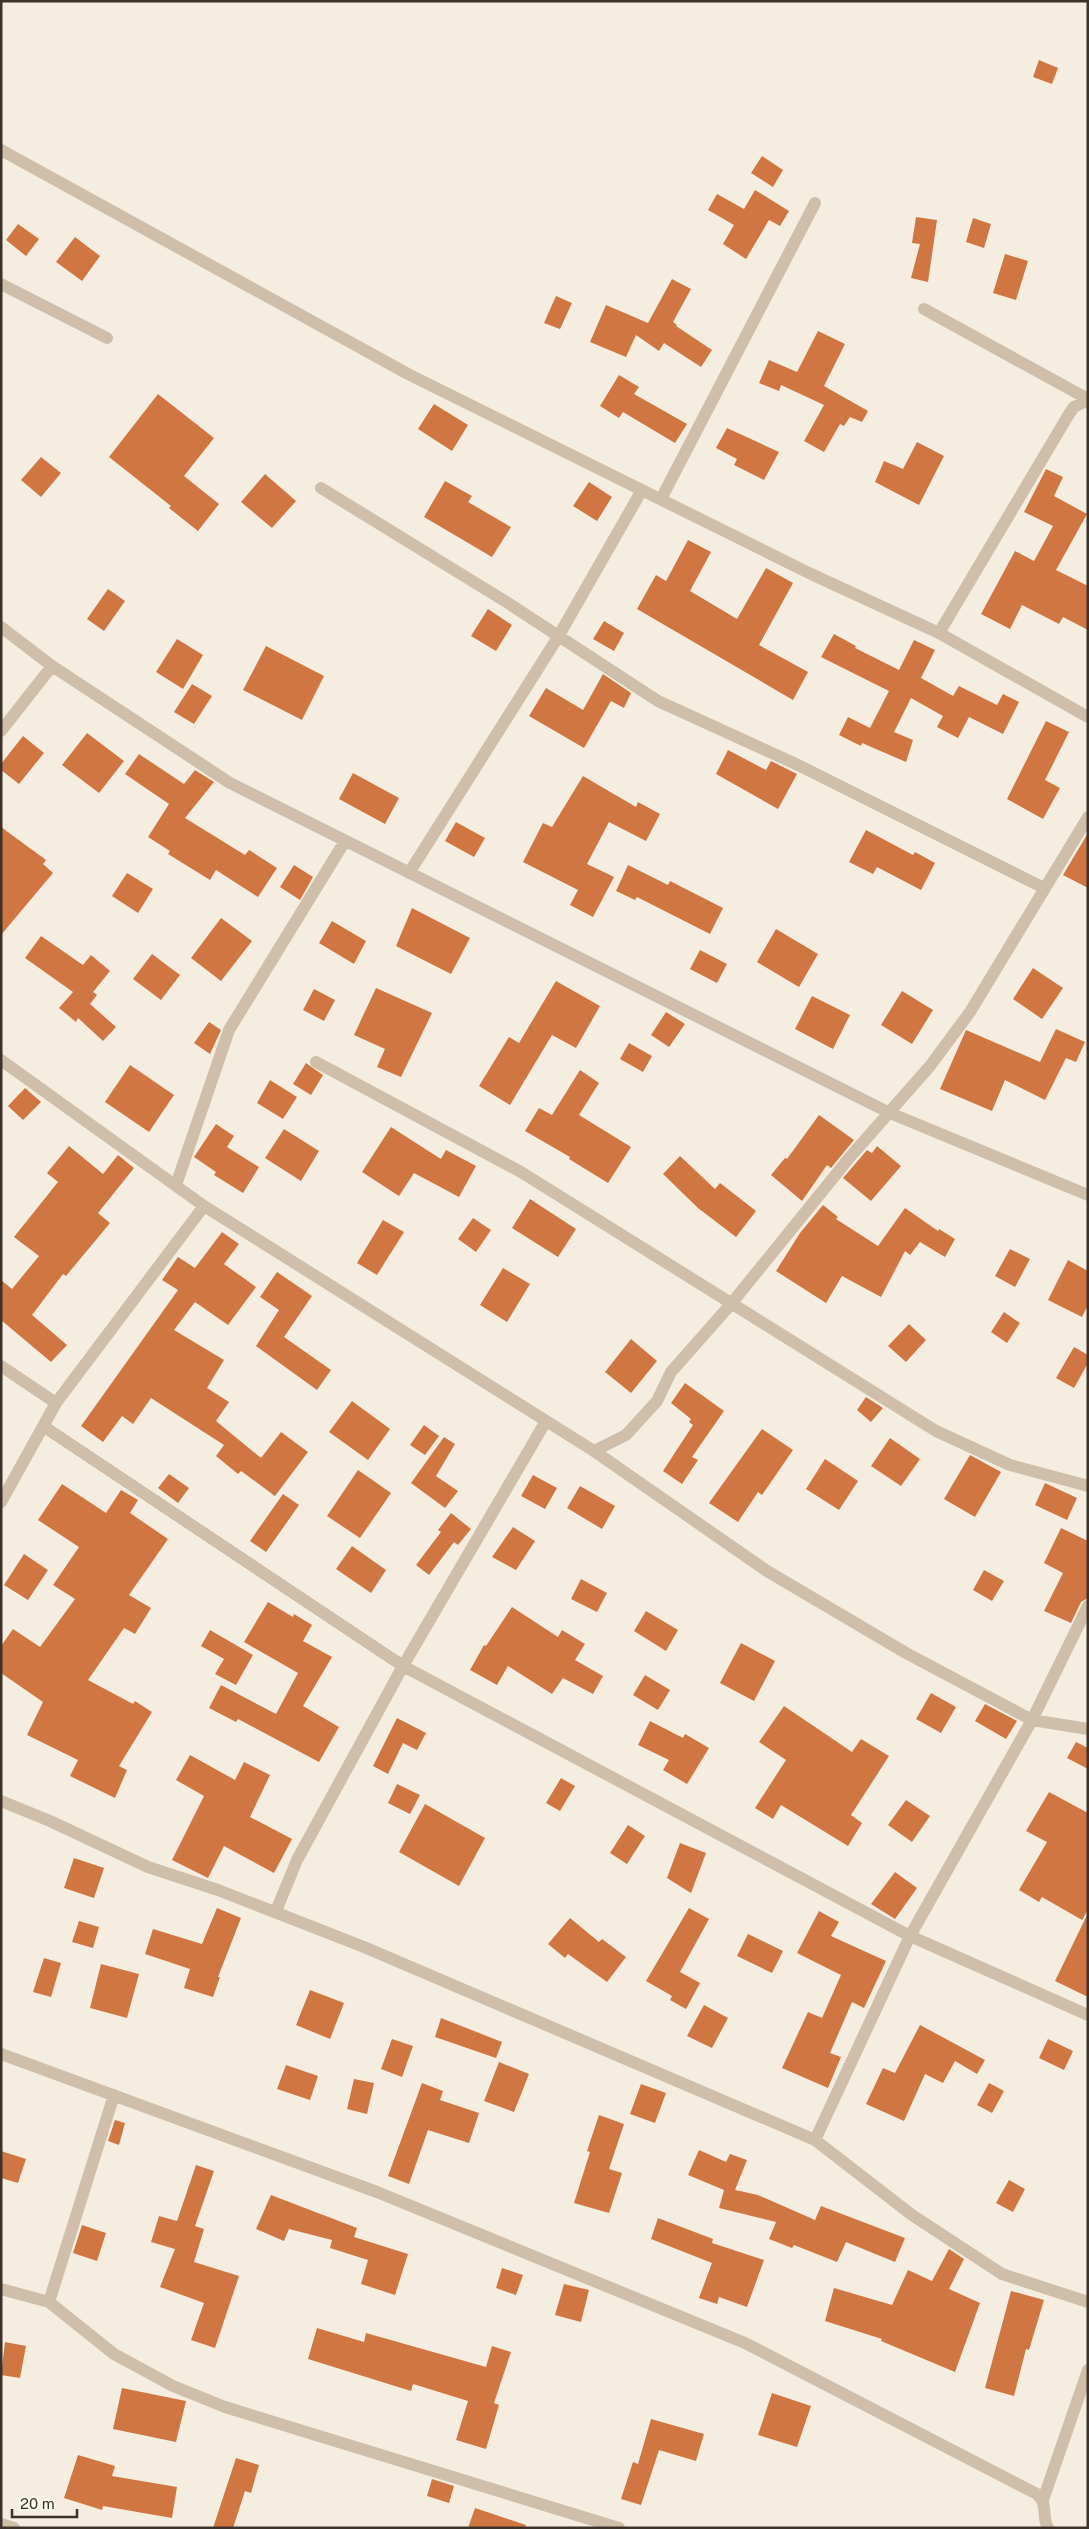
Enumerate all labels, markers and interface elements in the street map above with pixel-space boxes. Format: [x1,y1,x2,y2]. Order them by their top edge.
scale bar [12,2486,78,2518]
text: 20 m [20,2495,55,2512]

